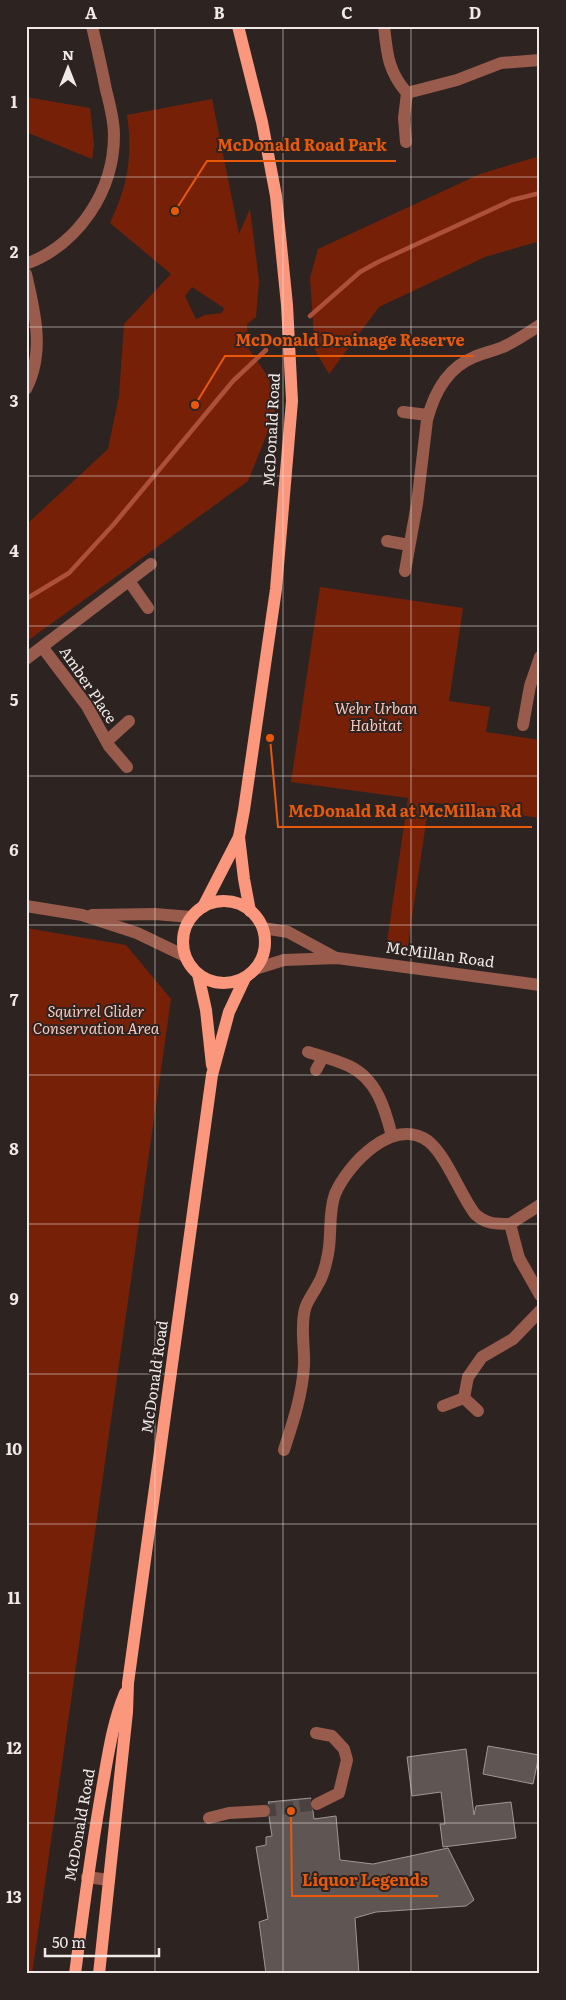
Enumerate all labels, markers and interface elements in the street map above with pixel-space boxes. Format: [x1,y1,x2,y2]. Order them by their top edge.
text: A [85,0,97,24]
text: B [213,0,225,24]
text: C [341,0,353,24]
text: D [469,0,481,24]
north arrow [42,42,92,92]
text: N [62,44,74,64]
text: 1 [11,89,18,113]
callout: McDonald Road Park [207,130,396,161]
text: McDonald Road Park [217,132,387,156]
text: 2 [10,239,19,263]
callout: McDonald Drainage Reserve [225,325,474,356]
text: McDonald Drainage Reserve [235,327,465,351]
street label: McDonald Road [256,372,285,487]
text: 3 [10,388,19,412]
text: 4 [9,538,19,562]
street label: Amber Place [55,641,124,728]
text: 5 [10,687,19,711]
park label: Wehr Urban Habitat [334,696,418,736]
callout: McDonald Rd at McMillan Rd [278,796,532,827]
text: McDonald Rd at McMillan Rd [288,798,522,822]
text: 6 [9,837,19,861]
street label: McMillan Road [384,935,496,973]
text: 7 [10,987,19,1011]
park label: Squirrel Glider Conservation Area [33,999,160,1039]
text: 8 [9,1136,19,1160]
text: 9 [9,1286,19,1310]
street label: McDonald Road [134,1319,173,1435]
text: 10 [6,1436,22,1460]
text: 11 [7,1585,21,1609]
text: 12 [6,1735,22,1759]
street label: McDonald Road [57,1767,100,1883]
callout: Liquor Legends [292,1865,438,1896]
text: Liquor Legends [302,1867,428,1891]
text: 13 [6,1884,22,1908]
scale bar [45,1925,159,1957]
text: 50 m [52,1930,86,1953]

